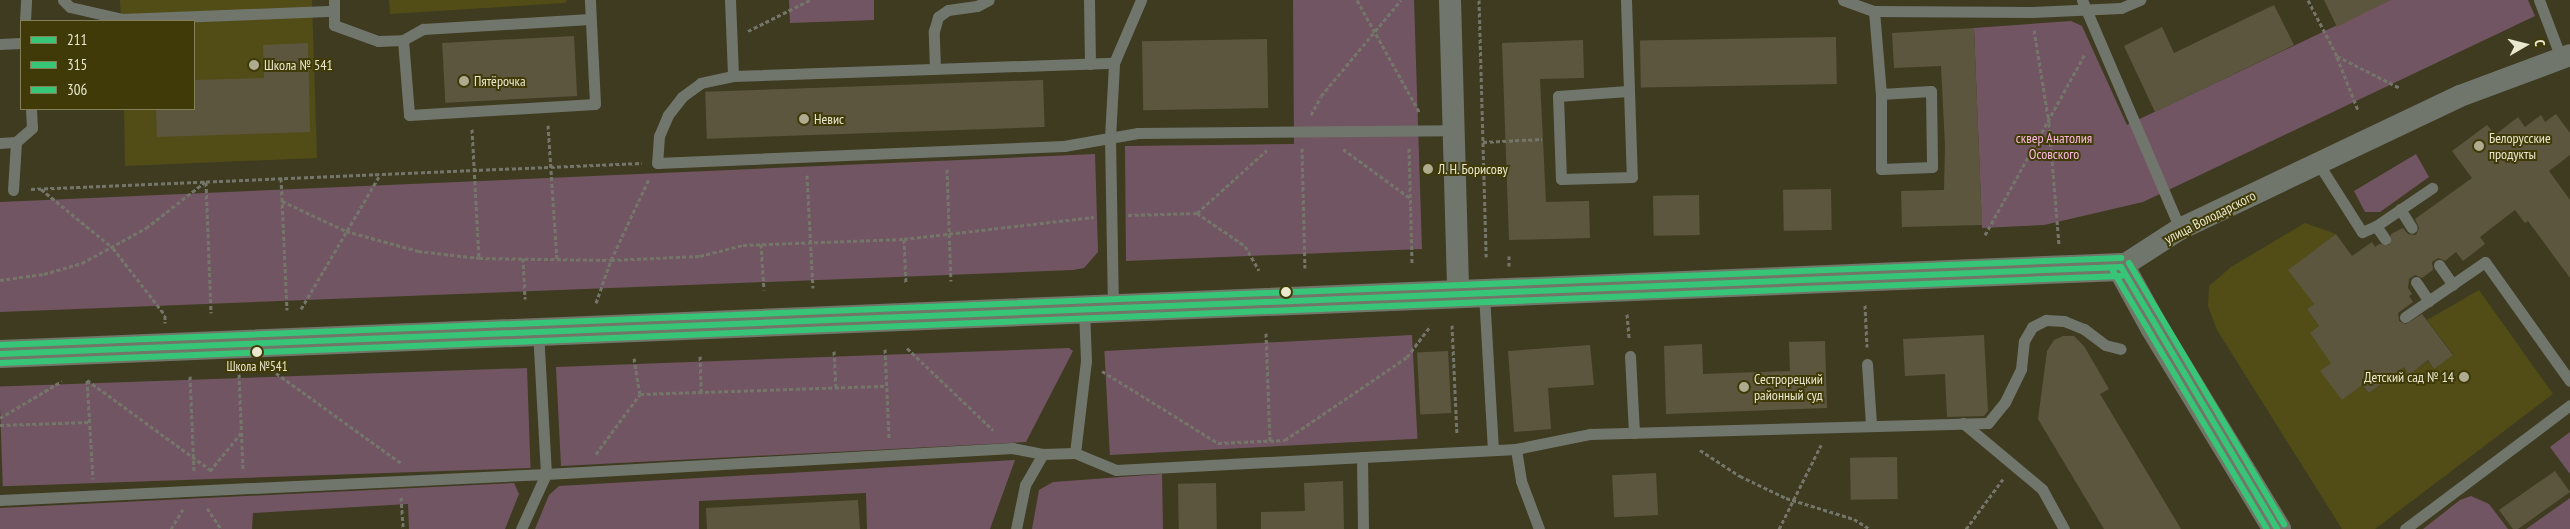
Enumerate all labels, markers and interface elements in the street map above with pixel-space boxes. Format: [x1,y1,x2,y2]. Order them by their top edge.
legend [20,20,195,110]
north arrow [2500,20,2550,70]
text: 211 [67,30,87,49]
text: С [2530,38,2549,47]
text: 315 [67,55,87,74]
place label: Школа № 541 [264,57,333,73]
marker: Школа № 541 [248,59,260,71]
place label: Пятёрочка [474,73,526,89]
marker: Пятёрочка [458,75,470,87]
text: 306 [67,80,87,99]
place label: Невис [814,111,844,127]
marker: Невис [798,113,810,125]
park label: сквер Анатолия Осовского [2016,130,2092,162]
place label: Белорусские продукты [2489,130,2551,162]
marker: Белорусские продукты [2473,140,2485,152]
place label: Л. Н. Борисову [1438,161,1510,177]
marker: Л. Н. Борисову [1422,163,1434,175]
street label: улица Володарского [2162,187,2258,247]
unlabelled marker [1281,287,1291,297]
marker: Школа №541 [252,347,262,357]
place label: Школа №541 [226,359,288,375]
place label: Детский сад № 14 [2364,369,2454,385]
place label: Сестрорецкий районный суд [1754,371,1823,404]
marker: Детский сад № 14 [2458,371,2470,383]
marker: Сестрорецкий районный суд [1738,381,1750,393]

